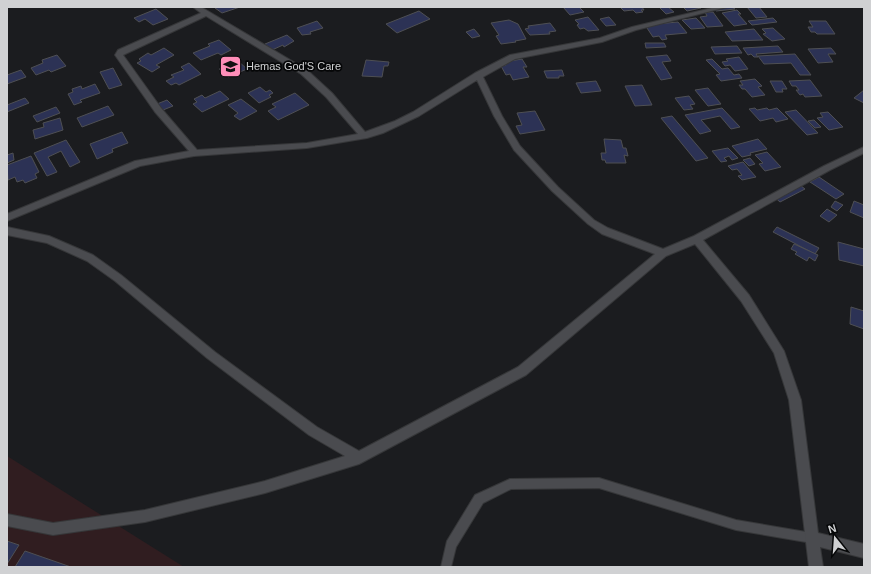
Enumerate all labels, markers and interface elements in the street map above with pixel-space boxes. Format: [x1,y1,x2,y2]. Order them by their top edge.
school or university icon: Hemas God'S Care [217,53,243,79]
place label: Hemas God'S Care [246,60,341,72]
north arrow [815,518,855,558]
text: N [827,522,838,535]

